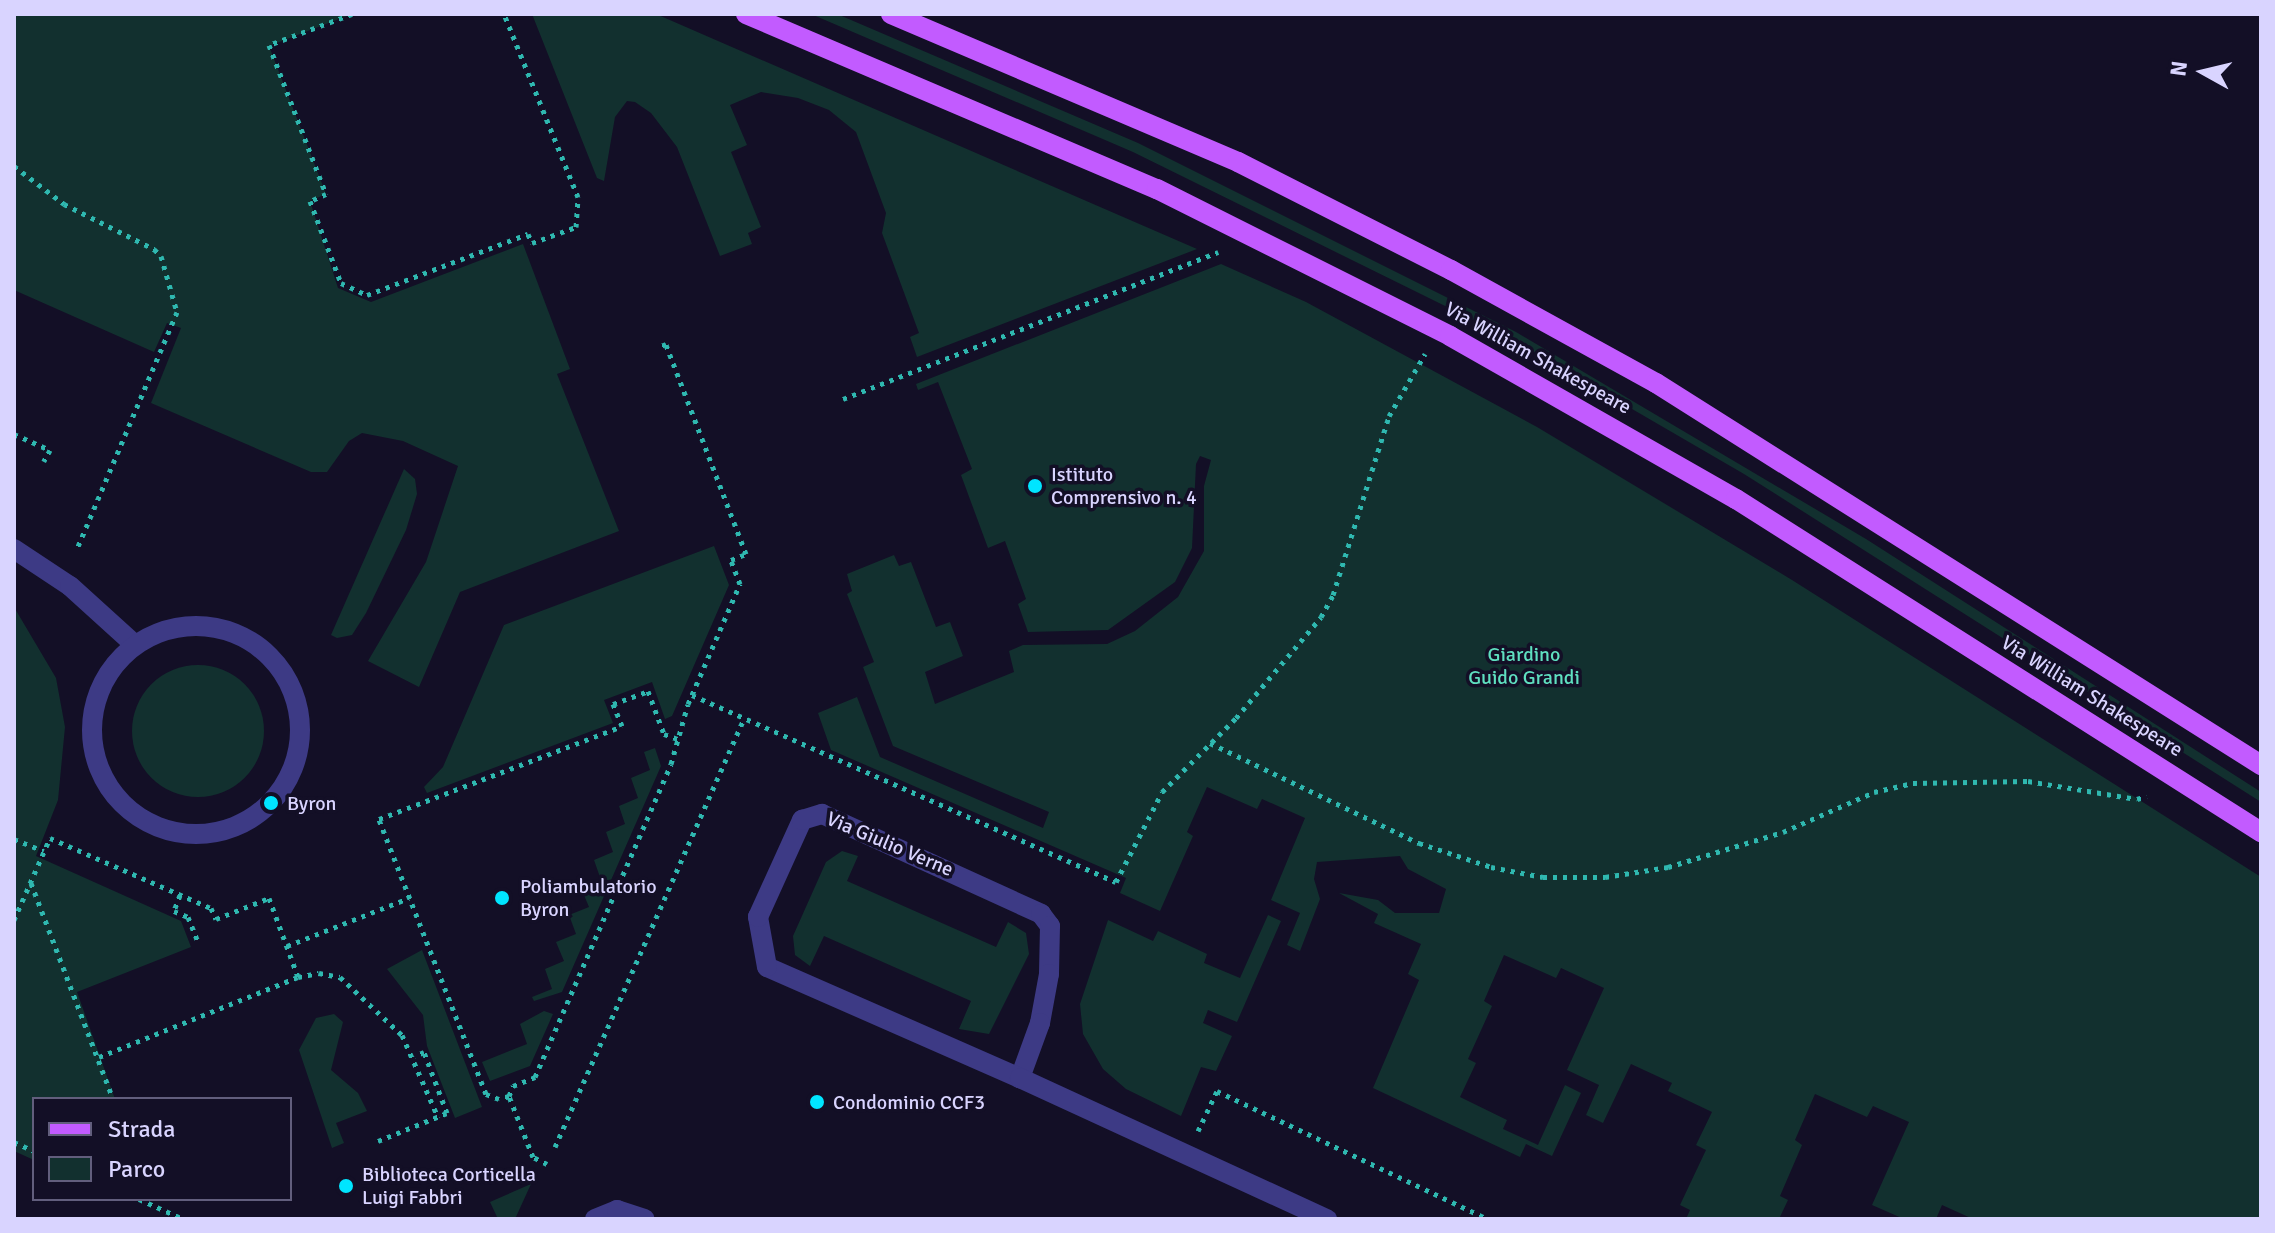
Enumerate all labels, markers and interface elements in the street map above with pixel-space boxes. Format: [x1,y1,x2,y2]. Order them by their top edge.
north arrow [2163,32,2243,112]
text: N [2164,59,2193,78]
street label: Via William Shakespeare [1441,297,1635,419]
place label: Istituto Comprensivo n. 4 [1051,462,1197,509]
marker: Istituto Comprensivo n. 4 [1026,477,1044,495]
street label: Via William Shakespeare [1997,630,2187,762]
park label: Giardino Guido Grandi [1468,643,1580,690]
place label: Byron [287,791,336,815]
marker: Byron [262,794,280,812]
street label: Via Giulio Verne [823,806,957,882]
place label: Poliambulatorio Byron [520,874,657,921]
marker: Poliambulatorio Byron [491,887,513,909]
place label: Condominio CCF3 [833,1090,985,1114]
marker: Condominio CCF3 [808,1093,826,1111]
legend [32,1097,292,1201]
text: Strada [108,1114,175,1144]
text: Parco [108,1154,165,1184]
place label: Biblioteca Corticella Luigi Fabbri [362,1162,536,1209]
marker: Biblioteca Corticella Luigi Fabbri [337,1177,355,1195]

